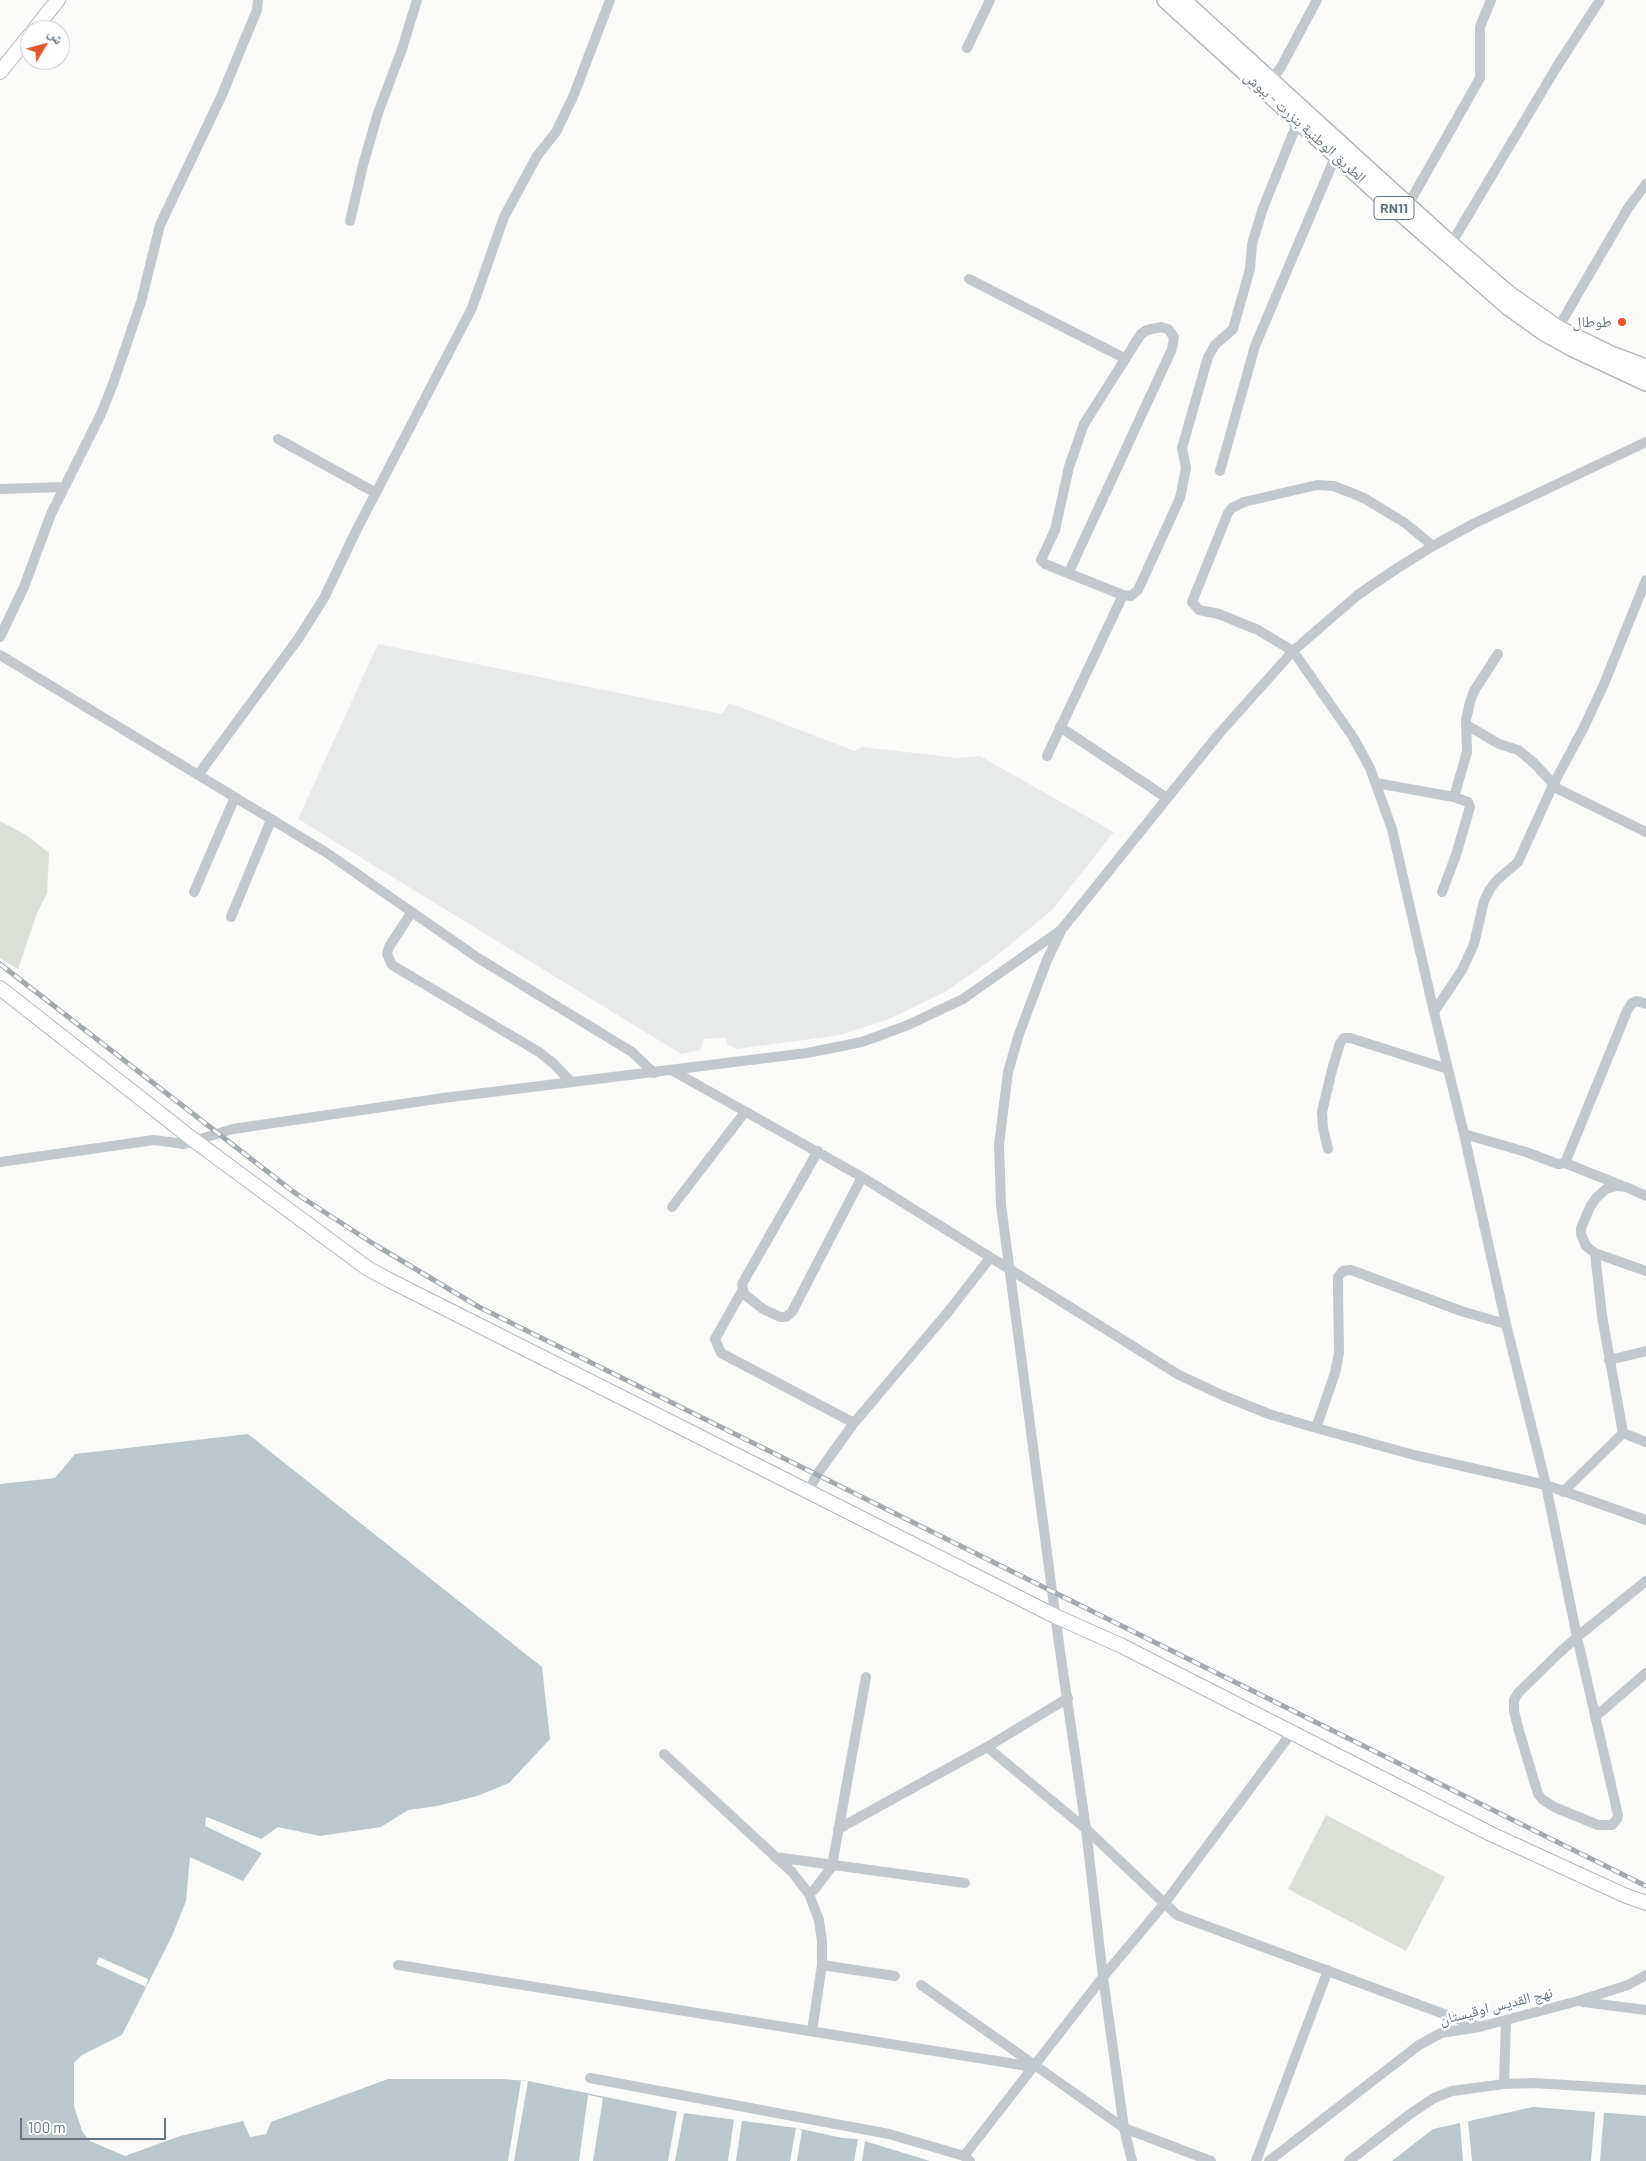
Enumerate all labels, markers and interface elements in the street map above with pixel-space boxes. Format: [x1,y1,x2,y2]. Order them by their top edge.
north arrow [20,20,70,70]
text: ش [45,25,68,47]
street label: الطريق الوطنية بنزرت - ببوش [1240,68,1370,186]
road number: RN11 [1374,197,1414,220]
place label: طوطال [1572,313,1612,331]
marker: طوطال [1616,316,1628,328]
street label: نهج القديس اوقيستان [1437,1983,1555,2029]
scale bar [22,2108,169,2140]
text: 100 m [28,2118,66,2136]

